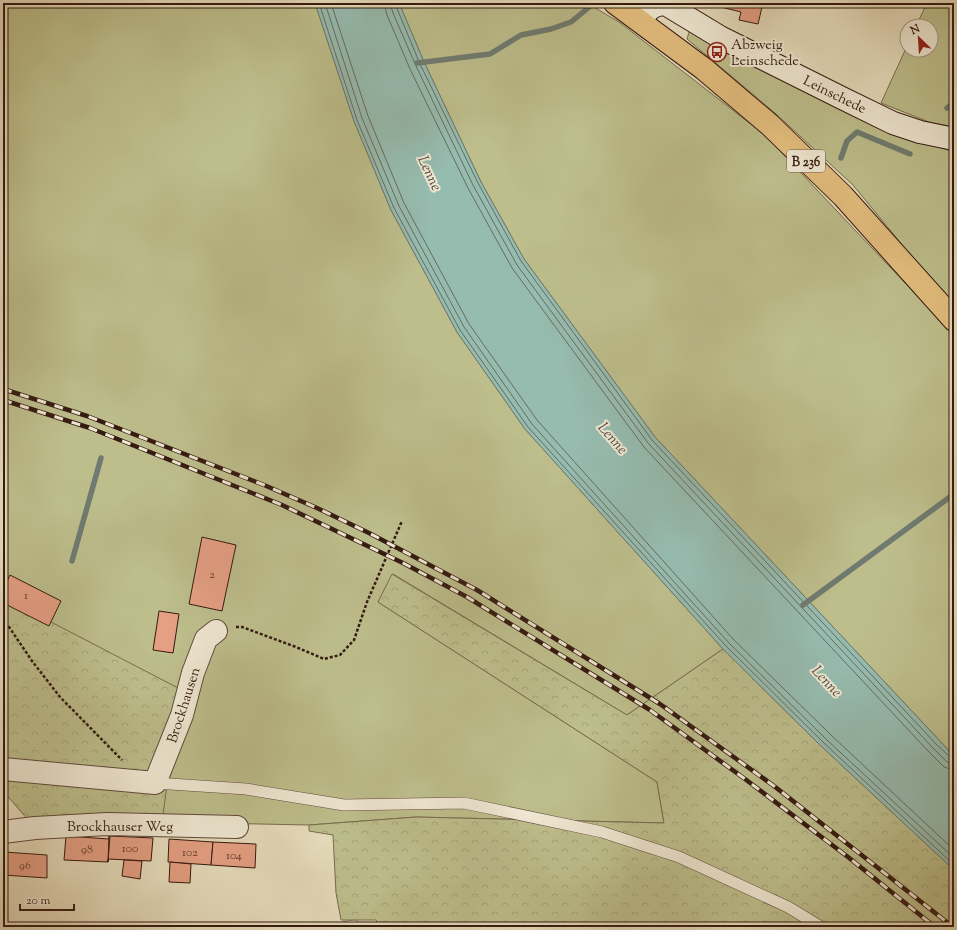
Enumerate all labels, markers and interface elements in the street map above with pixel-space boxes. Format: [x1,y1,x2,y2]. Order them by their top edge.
north arrow [899,18,939,58]
text: N [907,21,923,39]
place label: Abzweig Leinschede [731,36,799,72]
bus stop icon: Abzweig Leinschede [706,41,728,63]
street label: Leinschede [799,72,869,120]
road number: B 236 [787,150,825,172]
water label: Lenne [411,153,446,195]
water label: Lenne [592,418,632,460]
house number: 2 [209,566,215,584]
house number: 1 [24,587,28,605]
water label: Lenne [806,662,846,703]
street label: Brockhausen [163,665,207,746]
street label: Brockhauser Weg [67,818,173,838]
house number: 100 [122,840,138,858]
house number: 98 [81,841,93,859]
house number: 102 [182,844,198,862]
house number: 104 [226,847,242,865]
house number: 96 [19,857,31,875]
scale bar [20,886,74,912]
text: 20 m [26,892,51,910]

